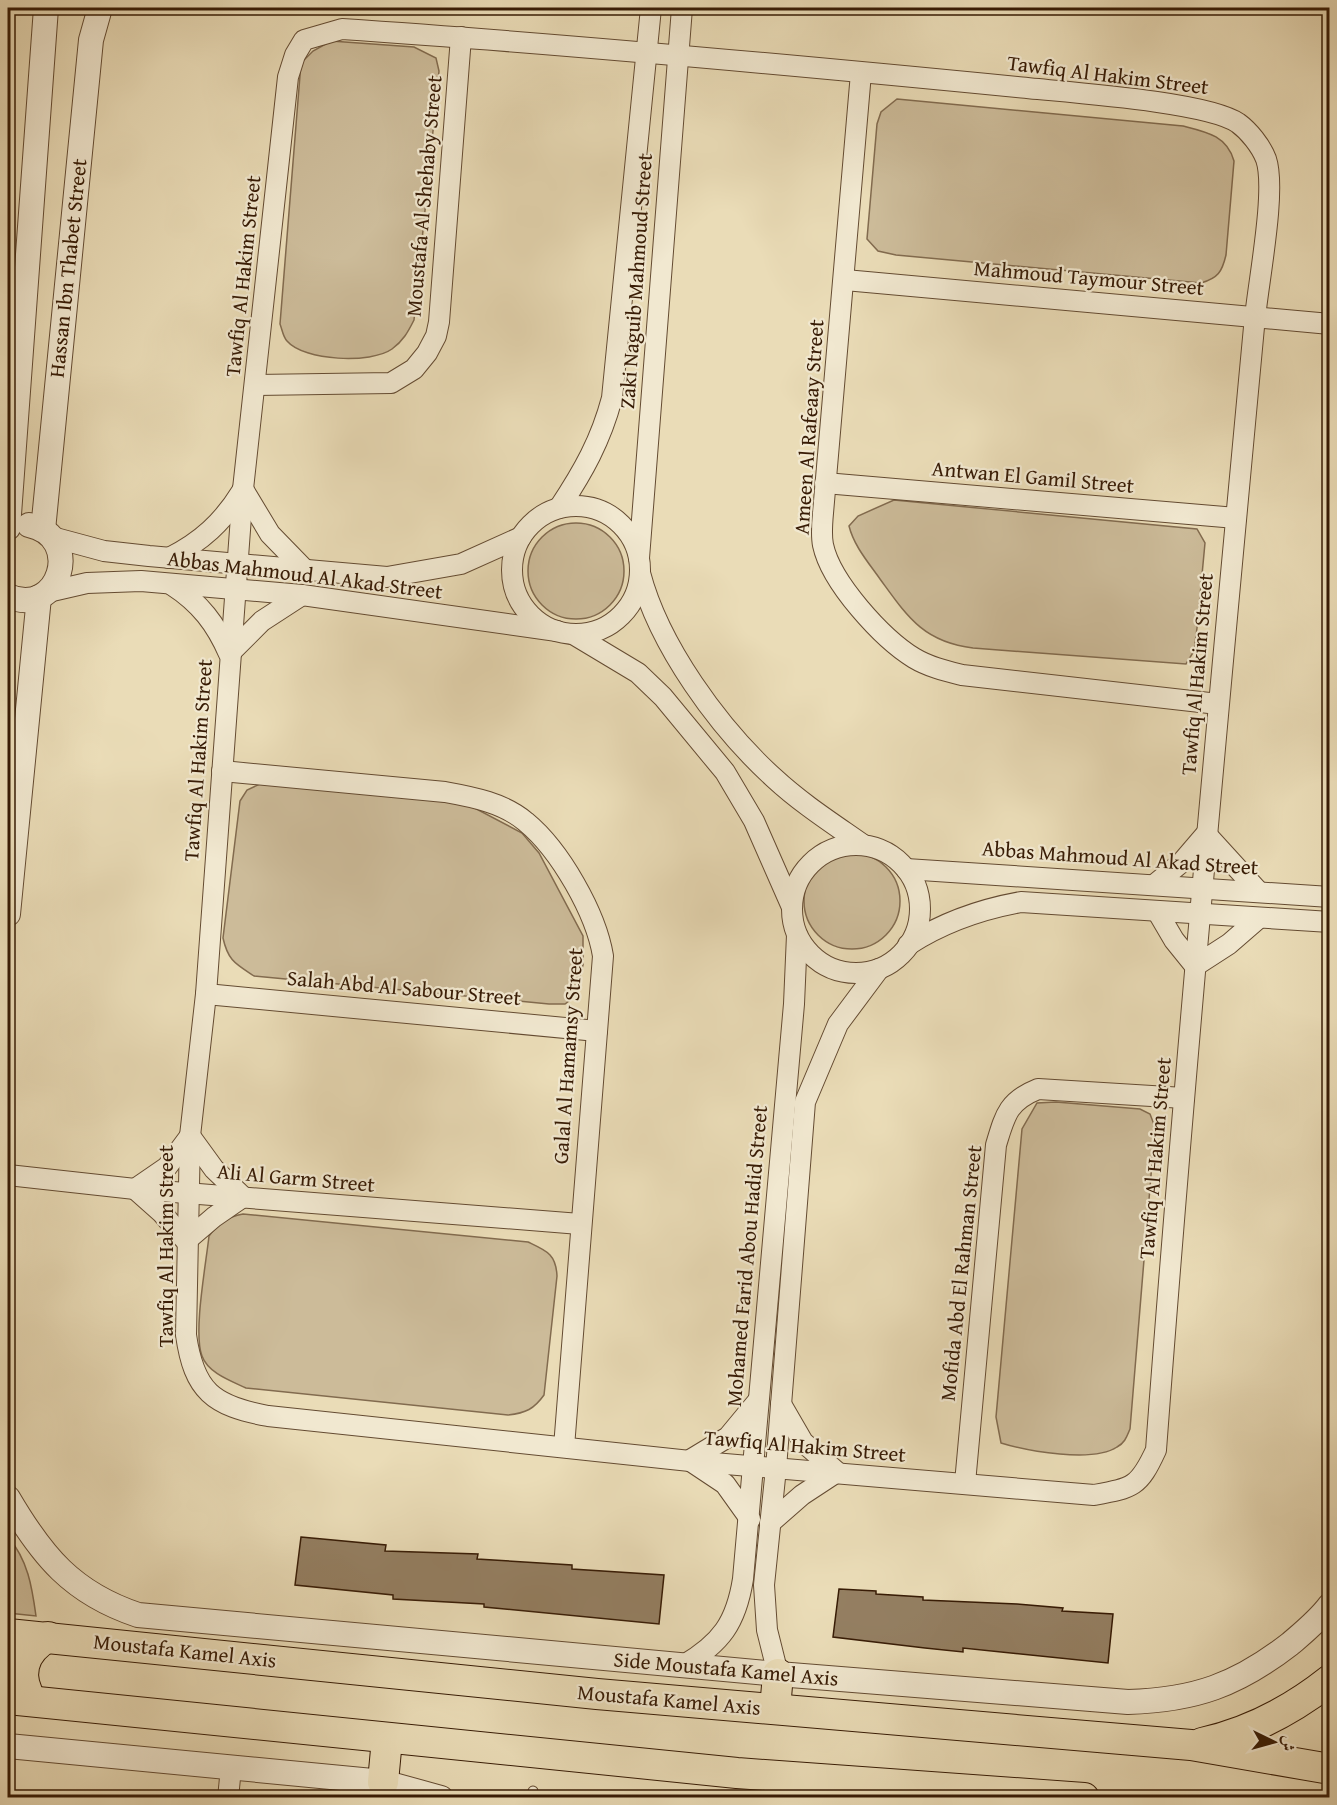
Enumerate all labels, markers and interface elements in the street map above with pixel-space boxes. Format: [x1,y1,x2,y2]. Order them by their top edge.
street label: Tawfiq Al Hakim Street [1006,47,1211,102]
street label: Moustafa Al Shehaby Street [398,73,450,318]
street label: Zaki Naguib Mahmoud Street [611,152,660,410]
street label: Hassan Ibn Thabet Street [41,156,94,379]
street label: Tawfiq Al Hakim Street [217,173,269,378]
street label: Mahmoud Taymour Street [973,252,1206,303]
street label: Ameen Al Rafeaay Street [786,318,832,536]
street label: Antwan El Gamil Street [931,452,1136,501]
street label: Abbas Mahmoud Al Akad Street [166,542,445,607]
street label: Tawfiq Al Hakim Street [1172,571,1221,776]
street label: Tawfiq Al Hakim Street [175,657,220,862]
street label: Abbas Mahmoud Al Akad Street [981,832,1260,883]
street label: Galal Al Hamamsy Street [544,946,591,1165]
street label: Salah Abd Al Sabour Street [286,962,523,1013]
street label: Tawfiq Al Hakim Street [1130,1055,1179,1260]
street label: Mohamed Farid Abou Hadid Street [718,1103,775,1408]
street label: Mofida Abd El Rahman Street [932,1143,989,1403]
street label: Tawfiq Al Hakim Street [150,1144,181,1347]
street label: Ali Al Garm Street [216,1155,377,1200]
street label: Tawfiq Al Hakim Street [703,1421,908,1470]
street label: Moustafa Kamel Axis [92,1625,278,1676]
street label: Side Moustafa Kamel Axis [612,1643,840,1694]
street label: Moustafa Kamel Axis [576,1676,762,1723]
north arrow [1244,1712,1304,1772]
text: ش [1276,1734,1302,1752]

